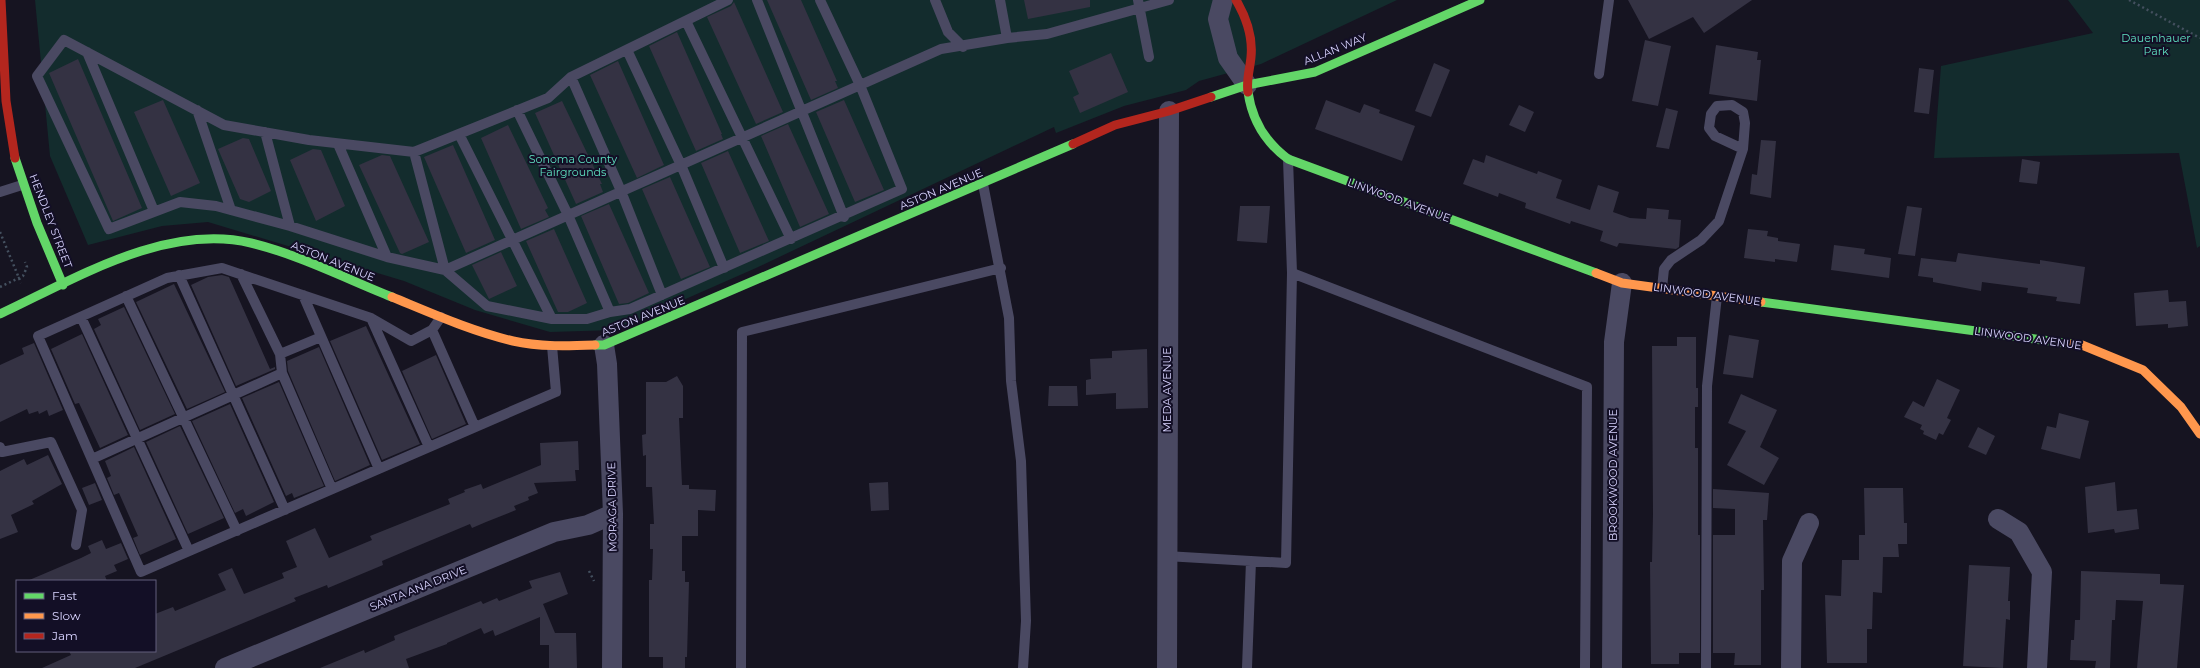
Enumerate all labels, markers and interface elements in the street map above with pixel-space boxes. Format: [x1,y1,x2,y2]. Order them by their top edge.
street label: ALLAN WAY [1301,30,1369,68]
park label: Dauenhauer Park [2121,31,2191,58]
park label: Sonoma County Fairgrounds [529,152,617,179]
street label: ASTON AVENUE [897,165,985,213]
street label: HENDLEY STREET [27,172,76,271]
street label: LINWOOD AVENUE [1346,175,1452,225]
street label: ASTON AVENUE [289,238,377,284]
street label: LINWOOD AVENUE [1652,280,1762,308]
street label: ASTON AVENUE [599,293,687,339]
street label: LINWOOD AVENUE [1973,324,2083,352]
street label: MEDA AVENUE [1160,348,1174,432]
street label: BROOKWOOD AVENUE [1606,409,1620,541]
street label: MORAGA DRIVE [604,462,620,552]
street label: SANTA ANA DRIVE [368,562,468,614]
legend [16,580,156,652]
text: Fast [52,588,77,603]
text: Slow [52,608,81,623]
text: Jam [51,628,78,643]

